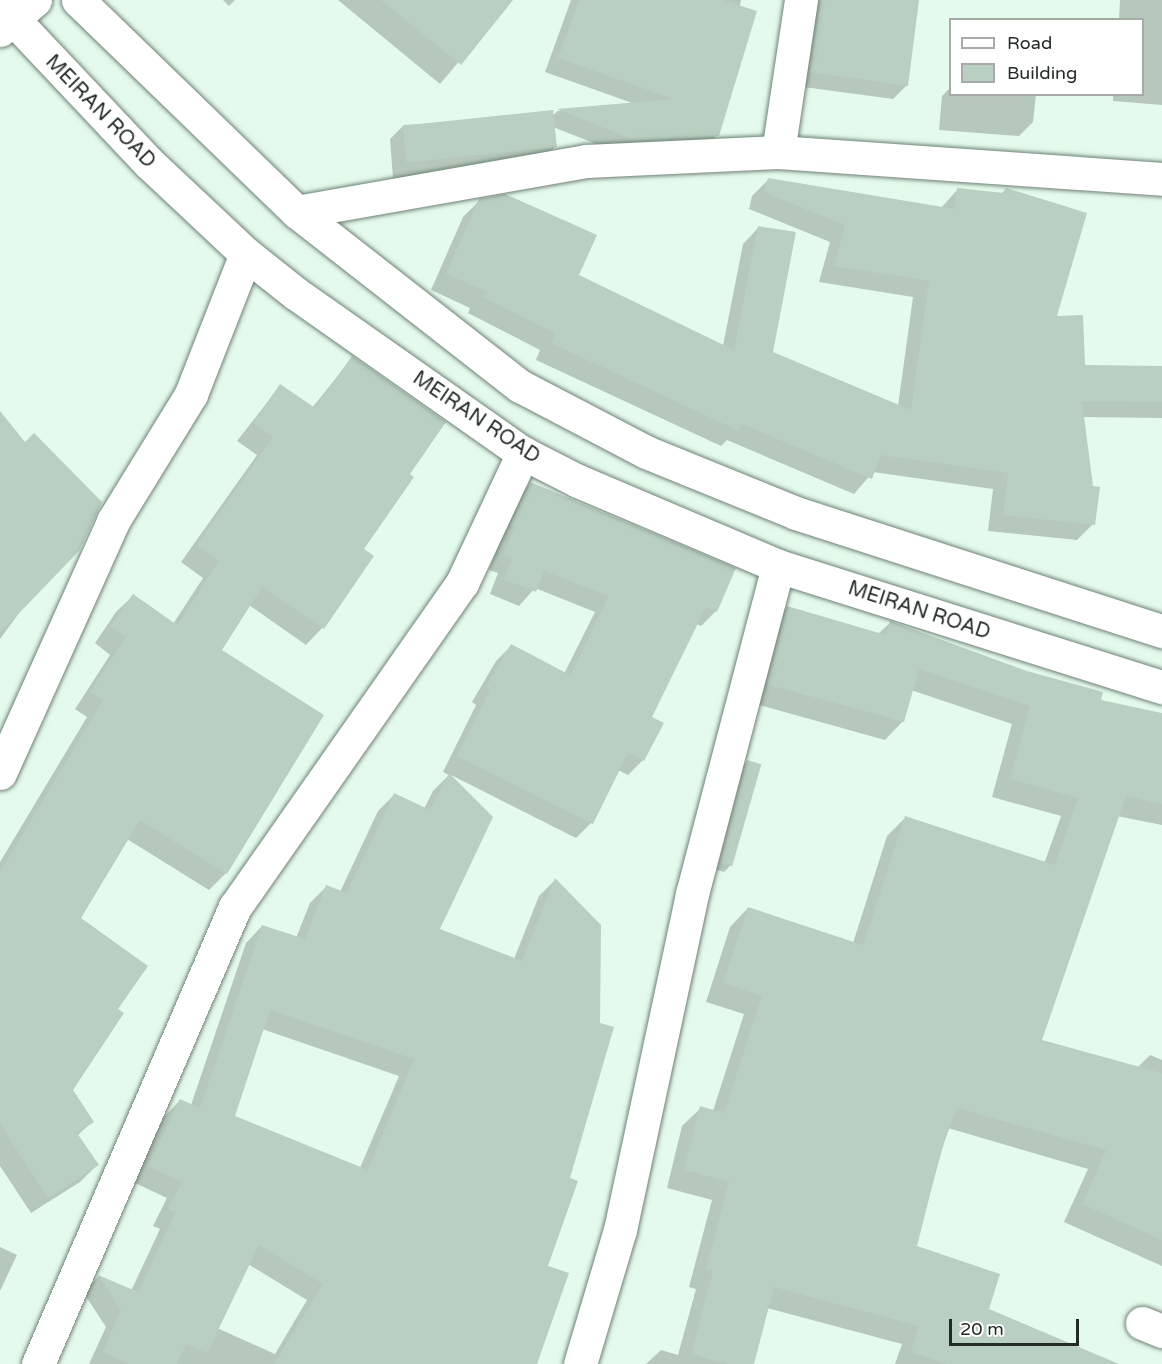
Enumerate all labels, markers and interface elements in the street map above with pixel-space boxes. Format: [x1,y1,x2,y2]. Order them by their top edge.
legend [949,18,1144,96]
text: Road [1007,32,1052,54]
street label: MEIRAN ROAD [40,50,160,174]
text: Building [1007,62,1077,84]
street label: MEIRAN ROAD [408,367,544,469]
street label: MEIRAN ROAD [845,577,993,645]
scale bar [952,1307,1082,1345]
text: 20 m [960,1318,1004,1340]

